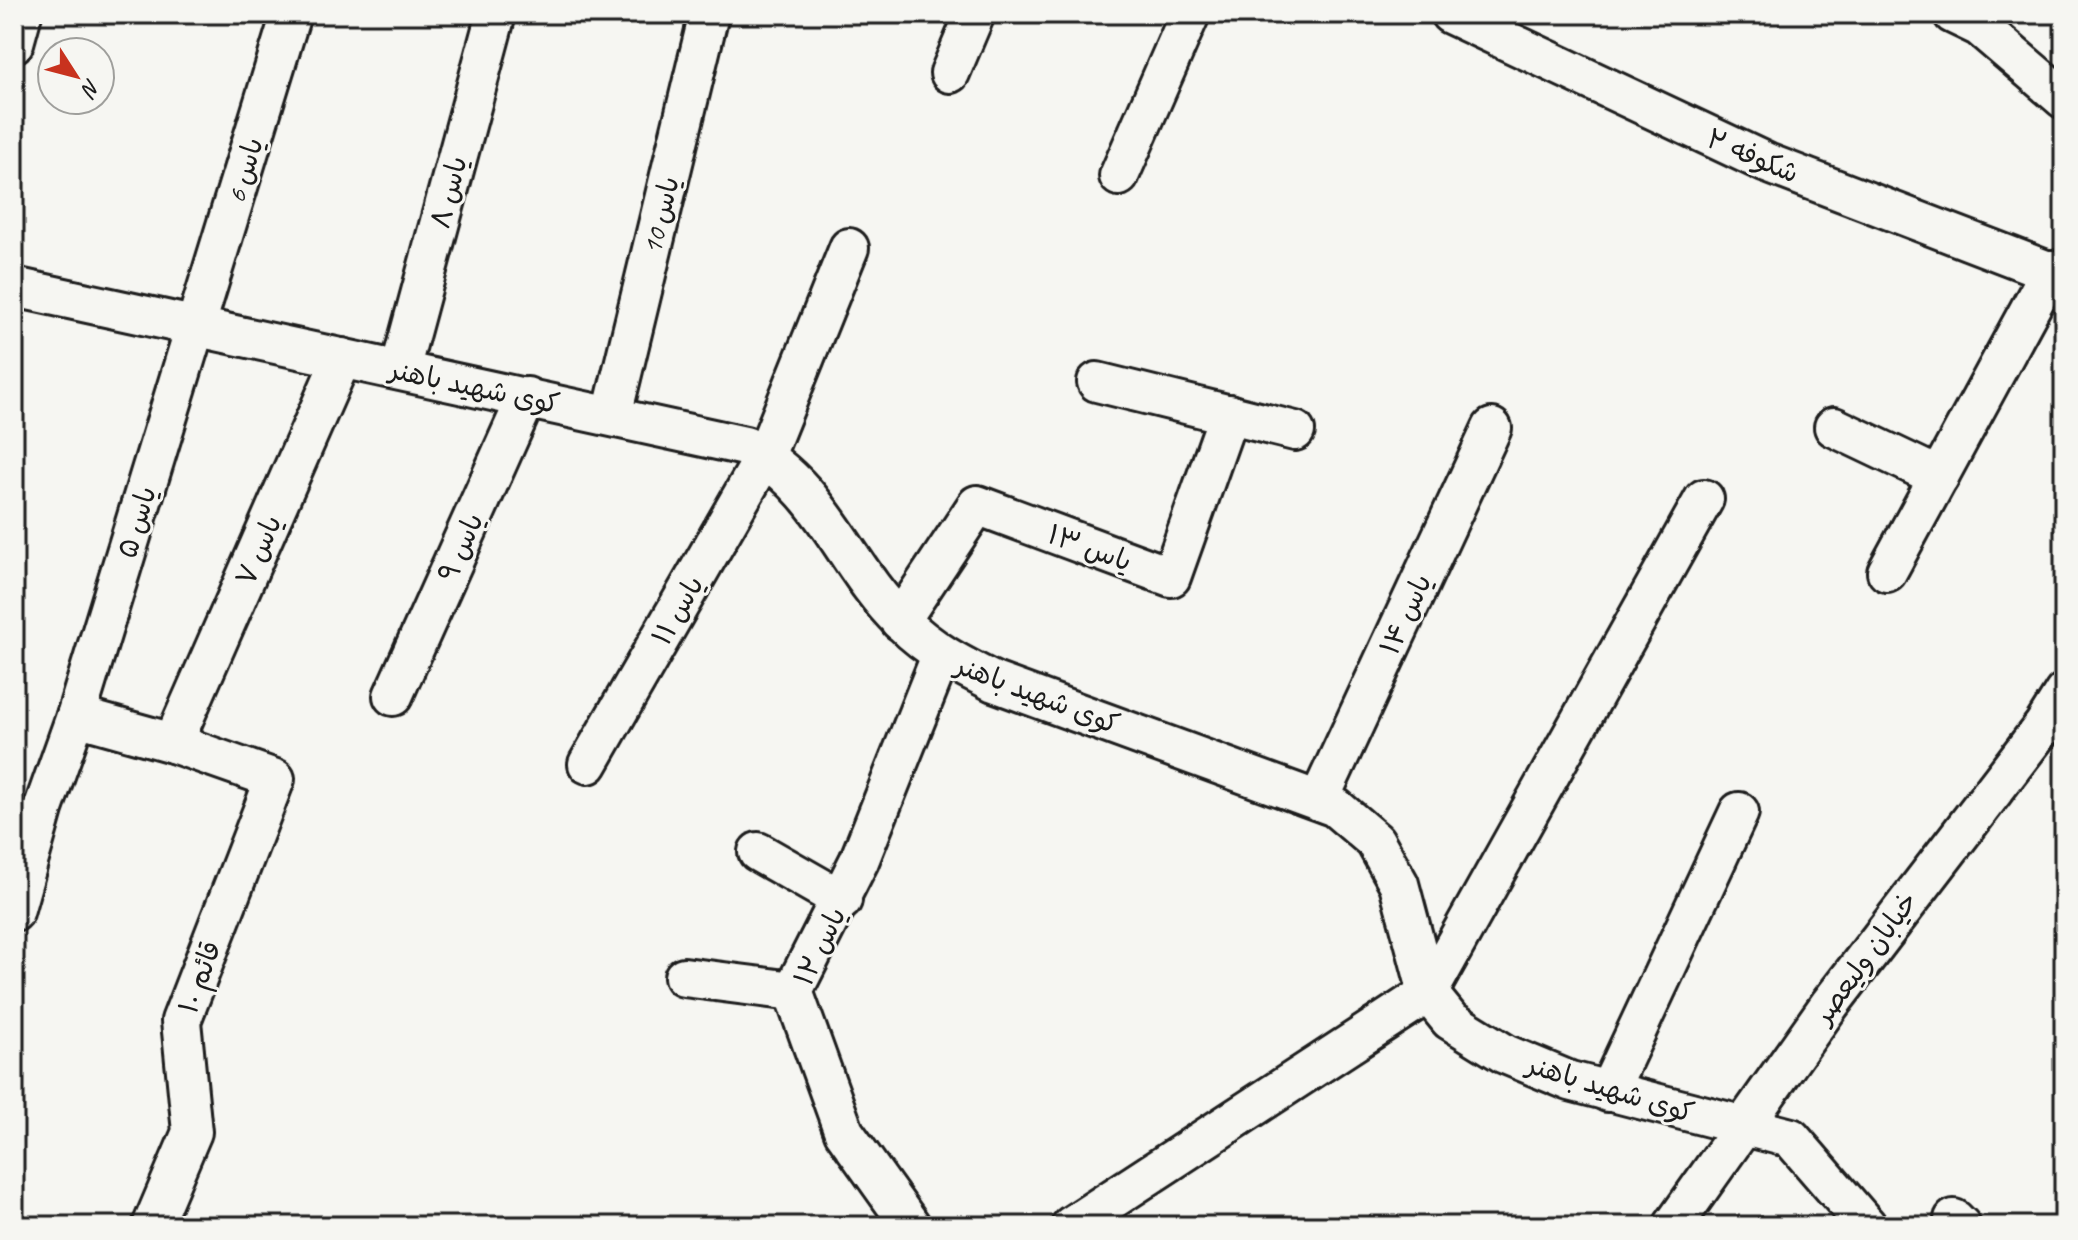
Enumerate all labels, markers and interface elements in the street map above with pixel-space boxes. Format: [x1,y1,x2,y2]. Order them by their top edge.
north arrow [36,36,116,116]
text: N [74,73,107,104]
street label: شکوفه ۲ [1701,120,1804,190]
street label: یاس 6 [218,133,271,207]
street label: یاس ۸ [422,152,475,232]
street label: یاس 10 [634,172,687,258]
street label: کوی شهید باهنر [385,351,563,422]
street label: یاس ۵ [109,482,164,562]
street label: یاس ۹ [430,507,491,587]
street label: یاس ۷ [227,509,289,591]
street label: یاس ۱۳ [1043,516,1137,579]
street label: یاس ۱۴ [1372,568,1439,660]
street label: یاس ۱۱ [644,569,711,651]
street label: کوی شهید باهنر [949,647,1125,742]
street label: خیابان ولیعصر [1805,884,1925,1032]
street label: یاس ۱۲ [785,901,853,991]
street label: قائم ۱۰ [170,936,232,1020]
street label: کوی شهید باهنر [1521,1046,1698,1130]

